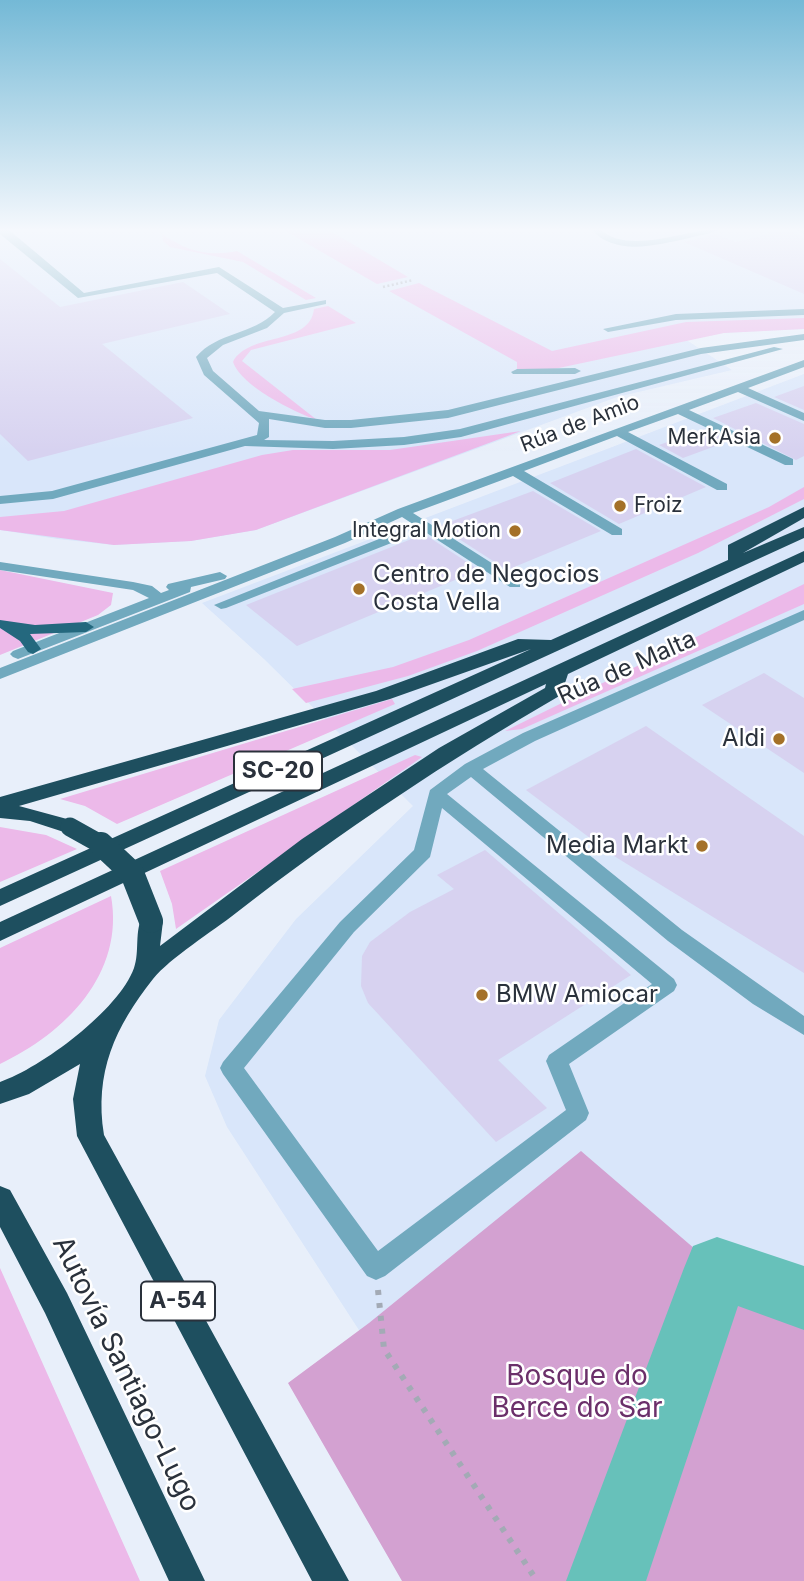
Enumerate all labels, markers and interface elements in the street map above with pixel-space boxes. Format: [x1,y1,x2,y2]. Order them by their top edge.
street label: Rúa de Amio [517,390,643,458]
place label: MerkAsia [668,425,761,451]
marker: MerkAsia [767,430,783,446]
place label: Froiz [634,493,683,519]
marker: Froiz [612,498,628,514]
place label: Integral Motion [352,518,501,544]
marker: Integral Motion [507,523,523,539]
place label: Centro de Negocios Costa Vella [373,561,600,617]
marker: Centro de Negocios Costa Vella [351,581,367,597]
street label: Rúa de Malta [554,625,700,711]
place label: Aldi [722,725,765,753]
marker: Aldi [771,731,787,747]
road number: SC-20 [234,751,322,790]
place label: Media Markt [546,832,688,860]
marker: Media Markt [694,838,710,854]
place label: BMW Amiocar [496,981,658,1009]
marker: BMW Amiocar [474,987,490,1003]
street label: Autovía Santiago-Lugo [45,1231,207,1517]
road number: A-54 [141,1282,215,1320]
park label: Bosque do Berce do Sar [492,1360,662,1426]

